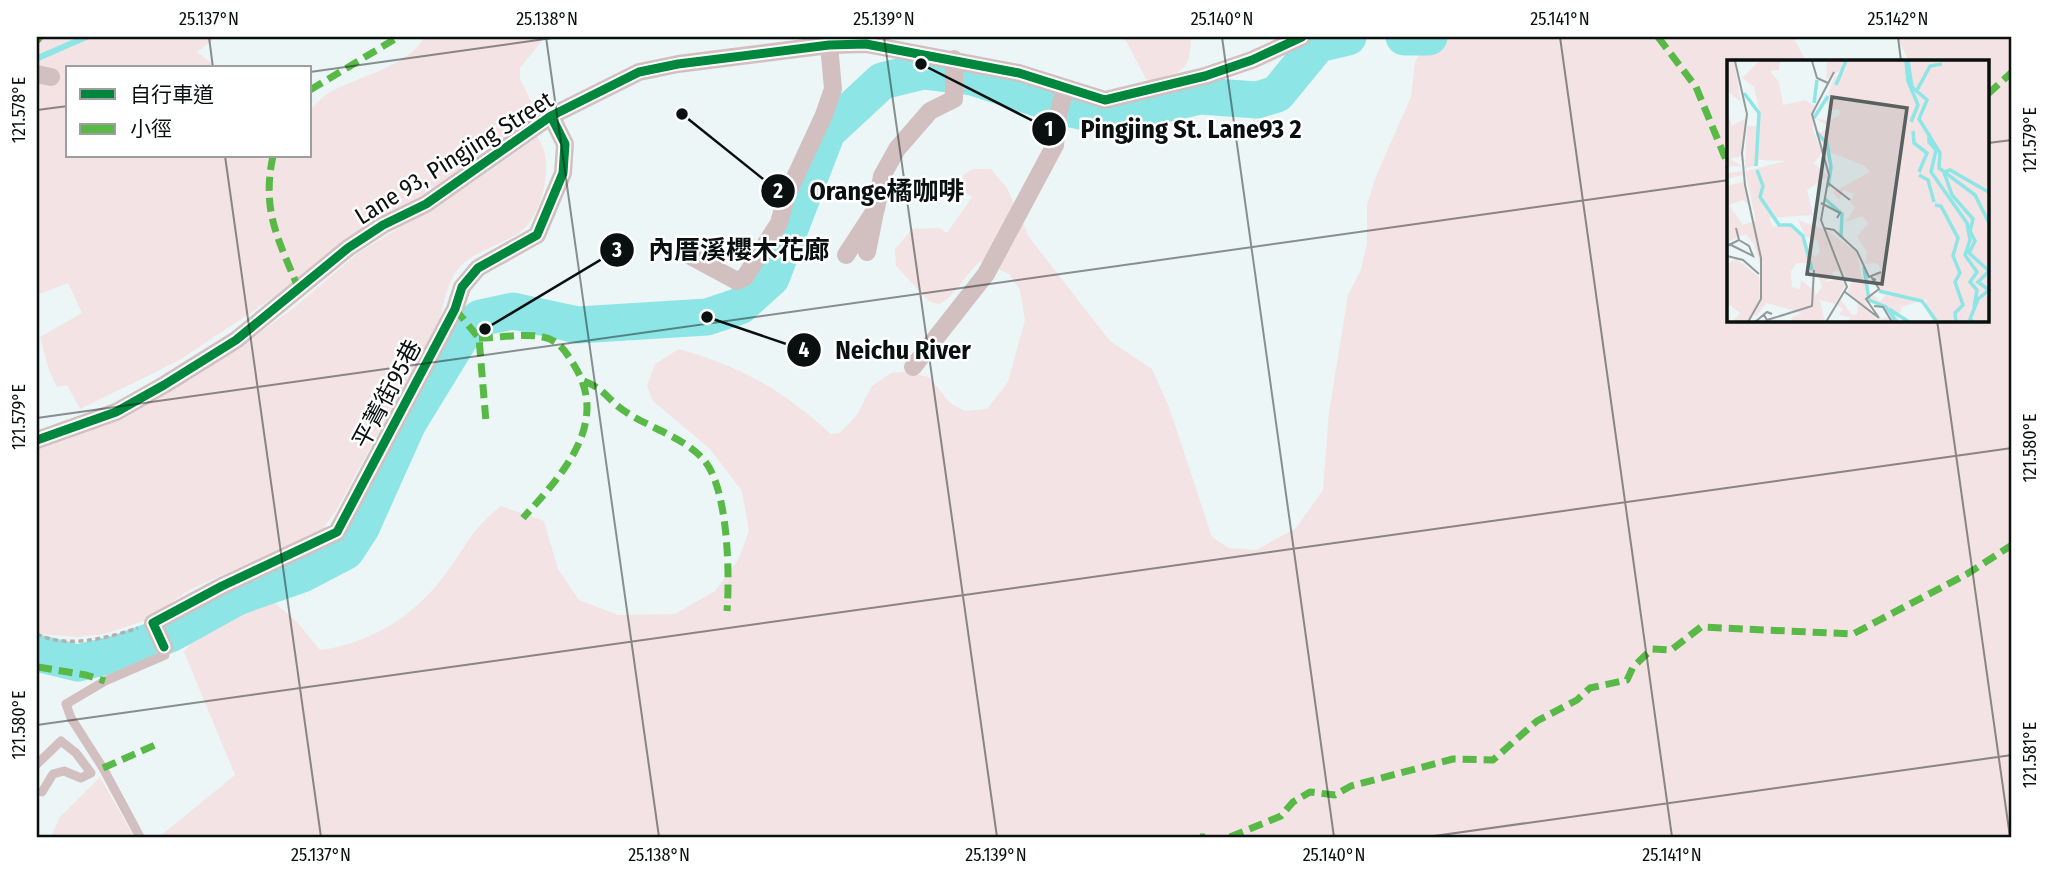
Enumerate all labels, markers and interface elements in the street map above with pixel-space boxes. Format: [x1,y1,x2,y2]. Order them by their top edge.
text: 25.137°N [179,8,239,30]
text: 25.138°N [516,8,578,30]
text: 25.139°N [853,8,915,30]
text: 25.140°N [1191,8,1253,30]
text: 25.141°N [1530,8,1590,30]
text: 25.142°N [1867,8,1929,30]
inset map [1727,60,1990,322]
legend [66,66,312,158]
text: 121.578°E [8,77,30,143]
text: 自行車道 [130,82,214,108]
street label: Lane 93, Pingjing Street [350,86,558,230]
callout: Pingjing St. Lane93 2 [1032,106,1316,153]
text: 121.579°E [2019,107,2041,173]
text: Pingjing St. Lane93 2 [1080,114,1302,145]
text: 小徑 [130,116,172,142]
text: 1 [1045,116,1053,142]
callout: Orange橘咖啡 [760,167,978,214]
text: Orange橘咖啡 [809,176,965,207]
text: 2 [772,178,783,204]
callout: 內厝溪櫻木花廊 [599,226,844,273]
text: 內厝溪櫻木花廊 [648,235,830,266]
text: 3 [611,237,622,263]
callout: Neichu River [787,327,985,374]
street label: 平菁街95巷 [347,335,427,453]
text: Neichu River [835,335,971,366]
text: 4 [799,337,810,363]
text: 121.579°E [8,384,30,450]
text: 121.580°E [2019,413,2041,483]
text: 121.580°E [8,690,30,760]
text: 121.581°E [2019,722,2041,788]
text: 25.137°N [291,844,351,866]
text: 25.138°N [628,844,690,866]
text: 25.139°N [965,844,1027,866]
text: 25.140°N [1303,844,1365,866]
text: 25.141°N [1642,844,1702,866]

